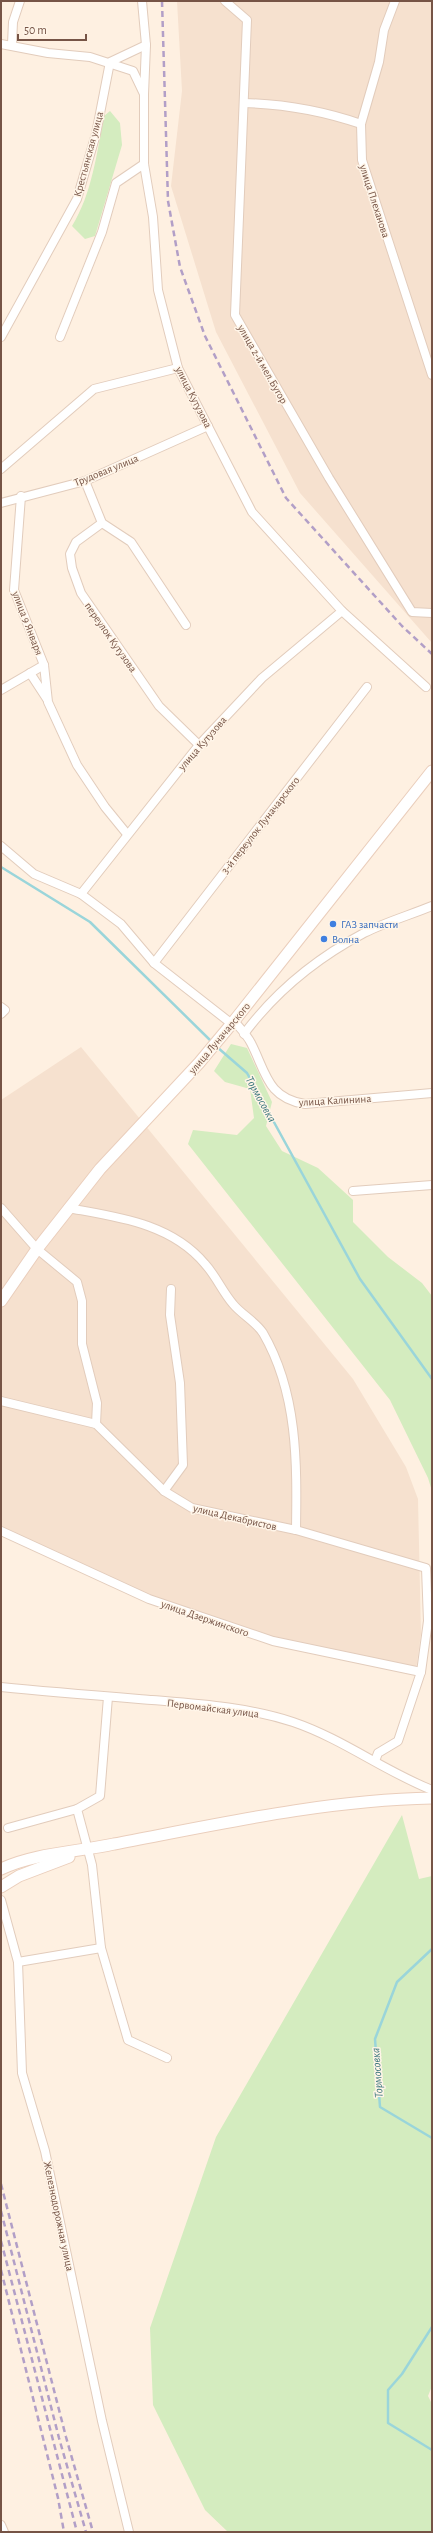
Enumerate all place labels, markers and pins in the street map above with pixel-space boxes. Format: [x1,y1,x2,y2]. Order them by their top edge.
marker: ГАЗ запчасти [328,919,338,929]
place label: ГАЗ запчасти [341,919,398,930]
marker: Волна [319,934,329,944]
place label: Волна [332,934,359,945]

